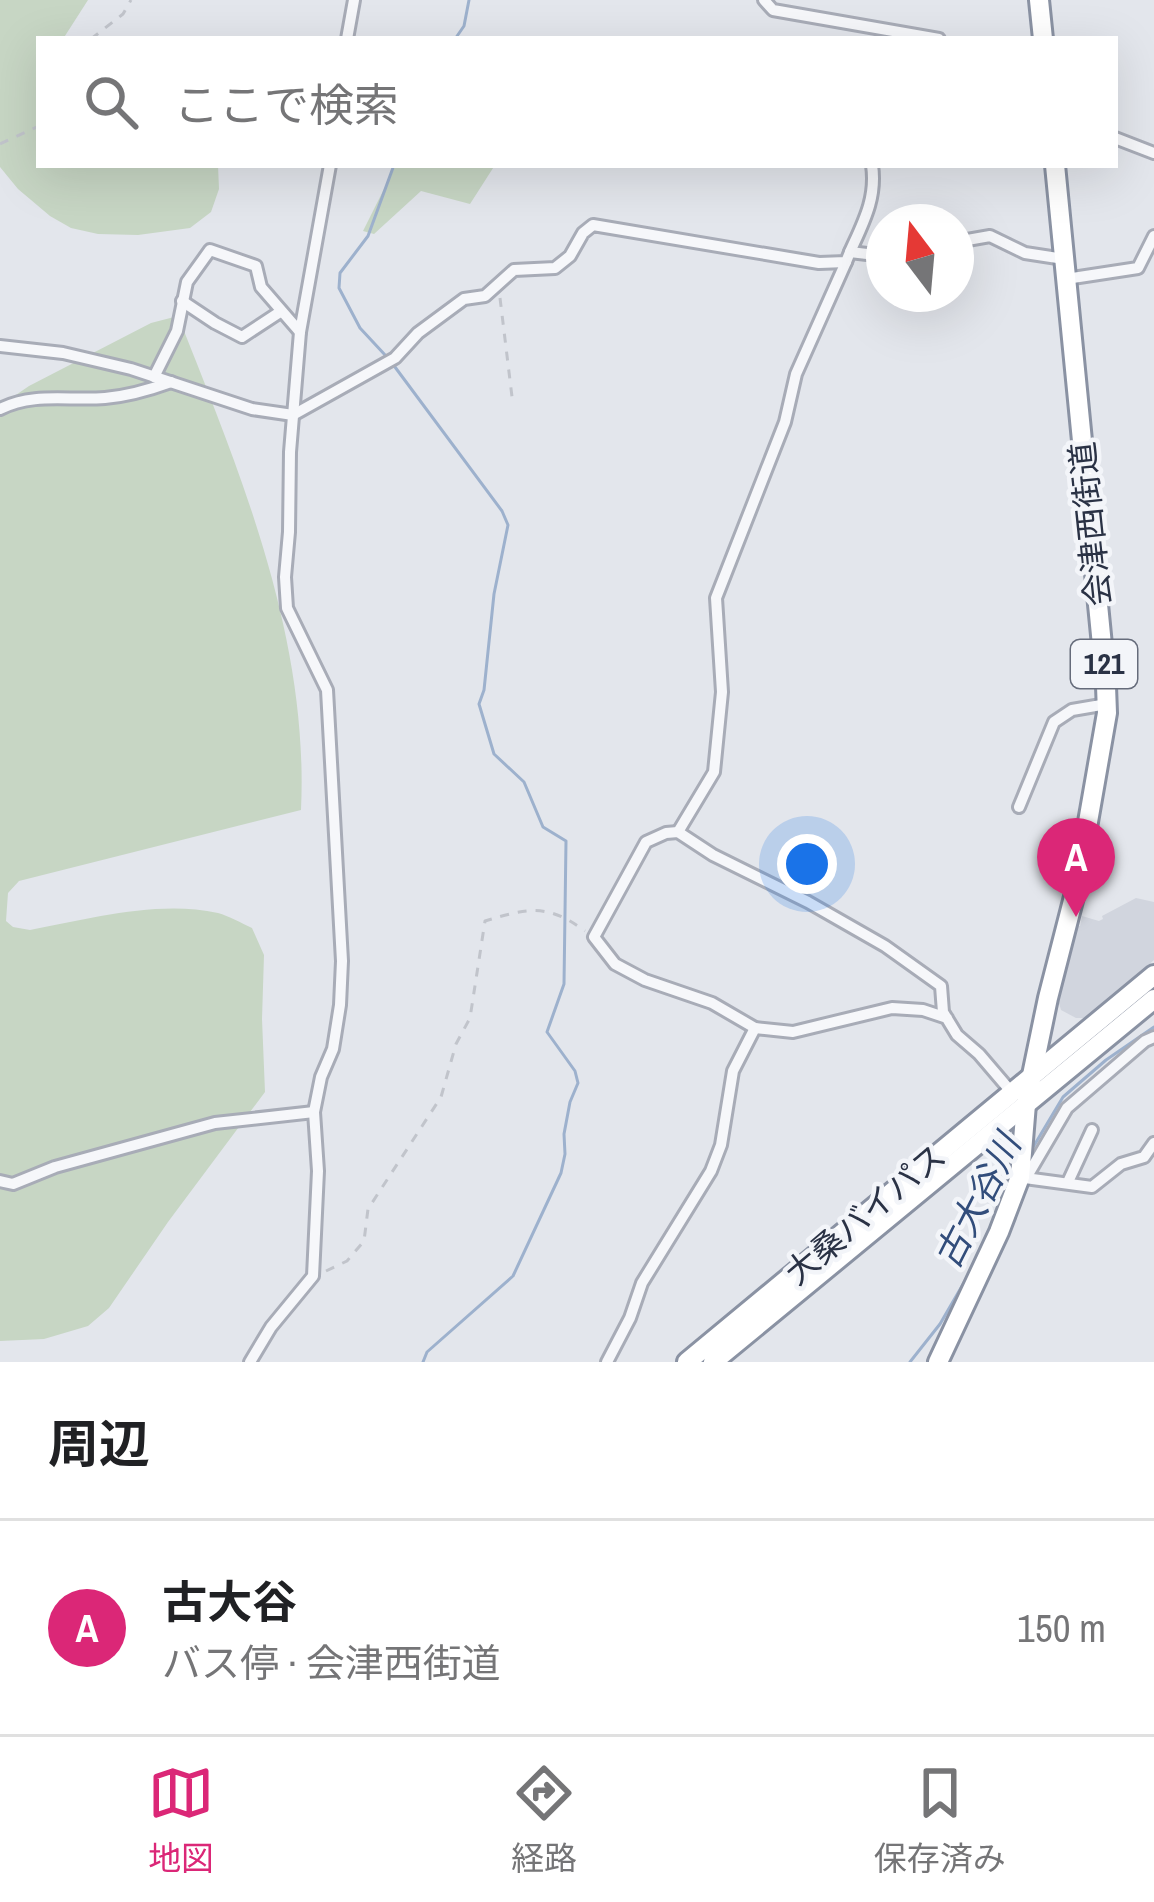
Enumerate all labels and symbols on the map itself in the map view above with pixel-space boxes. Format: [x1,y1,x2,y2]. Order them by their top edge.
north arrow [866,204,974,312]
street label: 会津西街道 [1059,440,1121,608]
road number: 121 [1071,640,1137,688]
pin: A [1037,818,1115,917]
your location [777,834,837,894]
water label: 古大谷川 [923,1122,1033,1276]
street label: 大桑バイパス [775,1134,955,1294]

